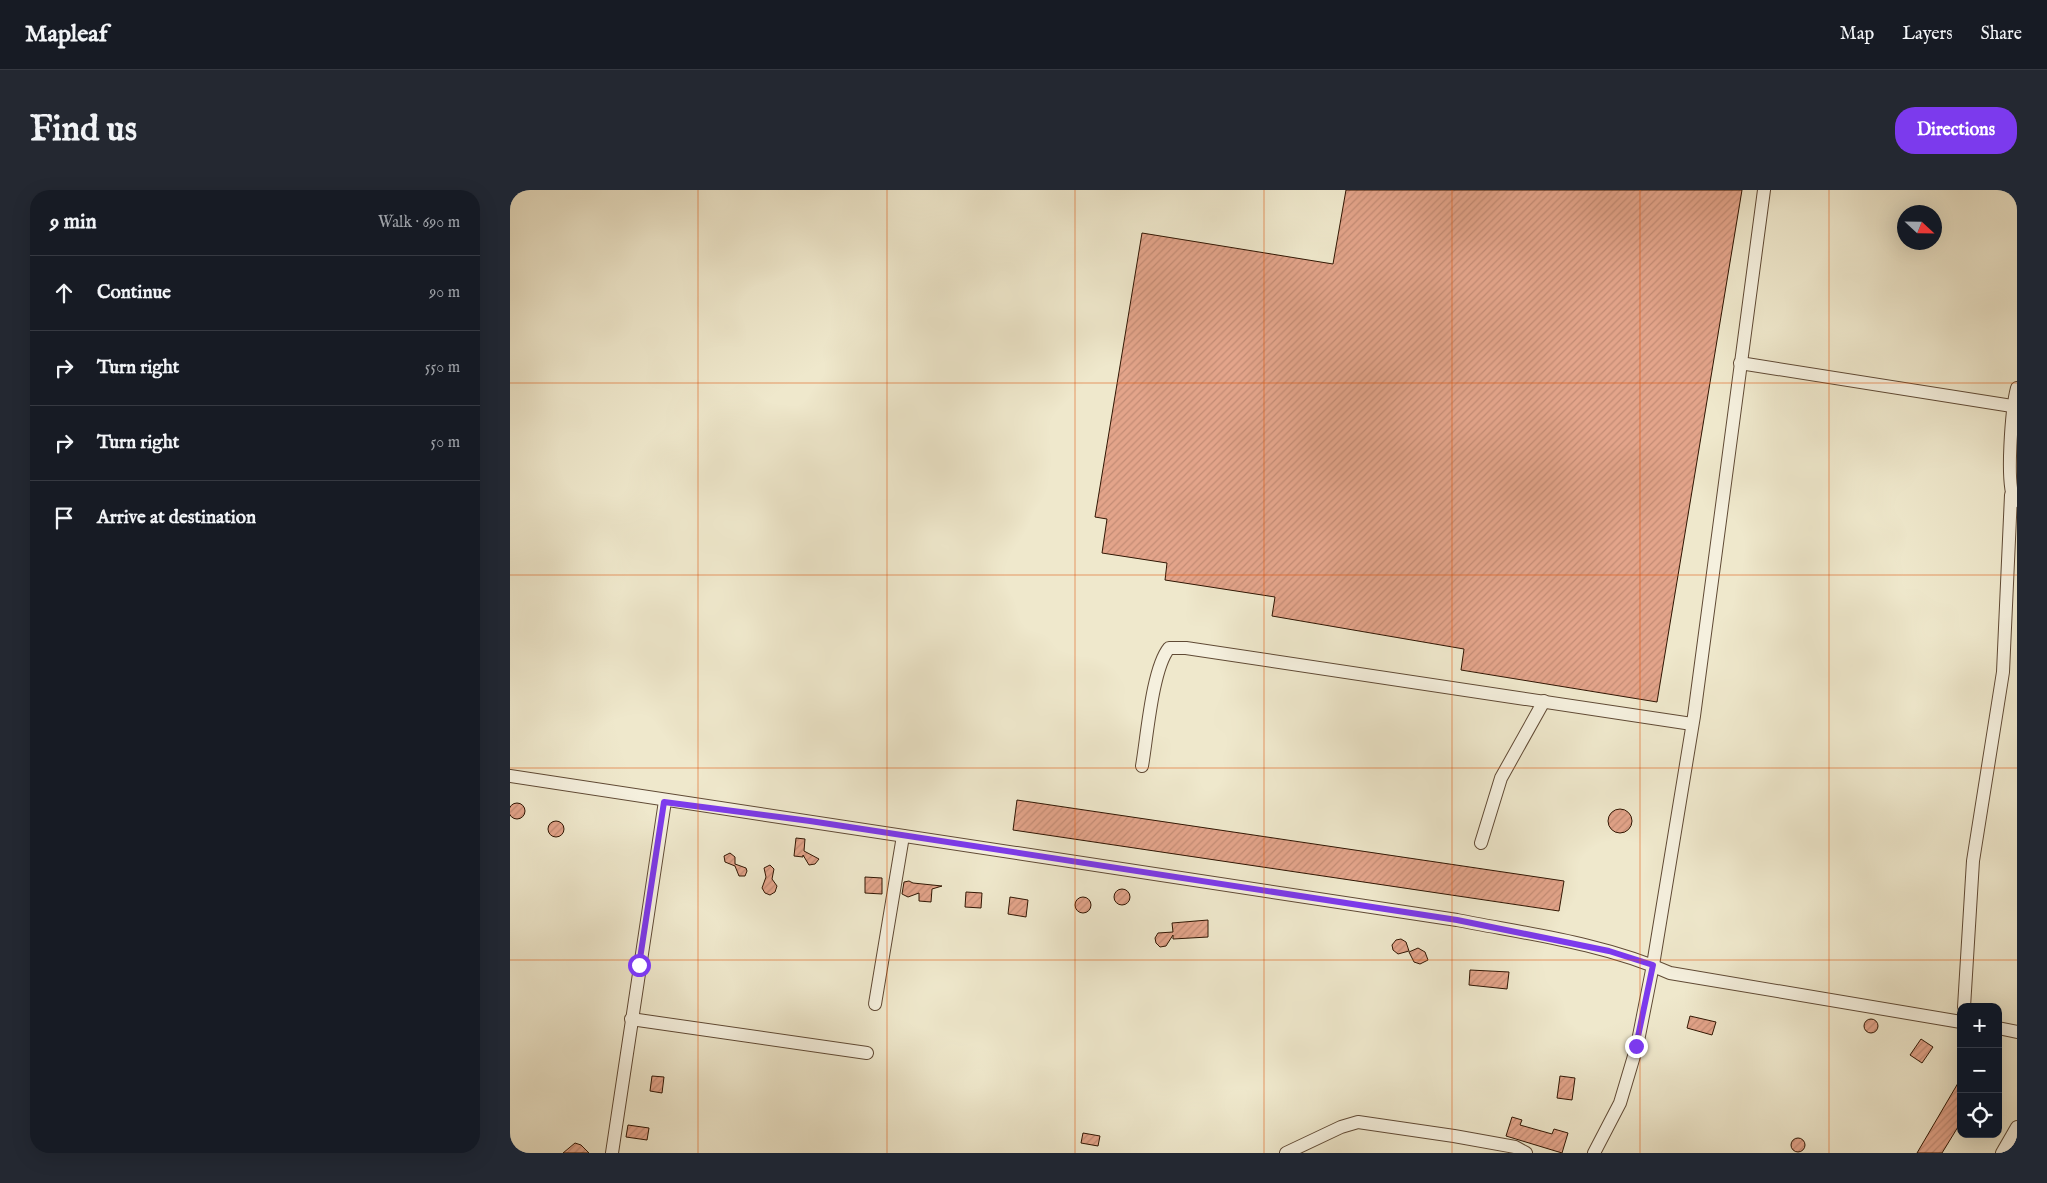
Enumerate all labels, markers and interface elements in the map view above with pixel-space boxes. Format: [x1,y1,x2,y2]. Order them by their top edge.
text: Mapleaf [25,19,107,50]
text: Map [1840,23,1874,46]
text: Layers [1902,23,1953,46]
text: Share [1981,23,2022,46]
button: Directions [1895,107,2017,154]
text: Find us [30,108,137,153]
north arrow [1897,205,1942,250]
text: 9 min [50,209,97,236]
text: Walk · 690 m [378,213,460,233]
icon: ahead [50,279,78,307]
text: Continue [97,281,171,305]
text: 90 m [429,283,460,303]
icon: right [50,354,78,382]
text: Turn right [97,356,179,380]
text: 550 m [425,358,460,378]
icon: right [50,429,78,457]
text: Turn right [97,431,179,455]
text: 50 m [431,433,460,453]
icon: arrive [50,504,78,532]
text: Arrive at destination [97,506,256,530]
route start [628,954,651,977]
map controls [1957,1003,2002,1138]
button: + [1957,1003,2002,1048]
route end [1625,1035,1648,1058]
button: − [1957,1048,2002,1093]
button: locate [1957,1093,2002,1138]

